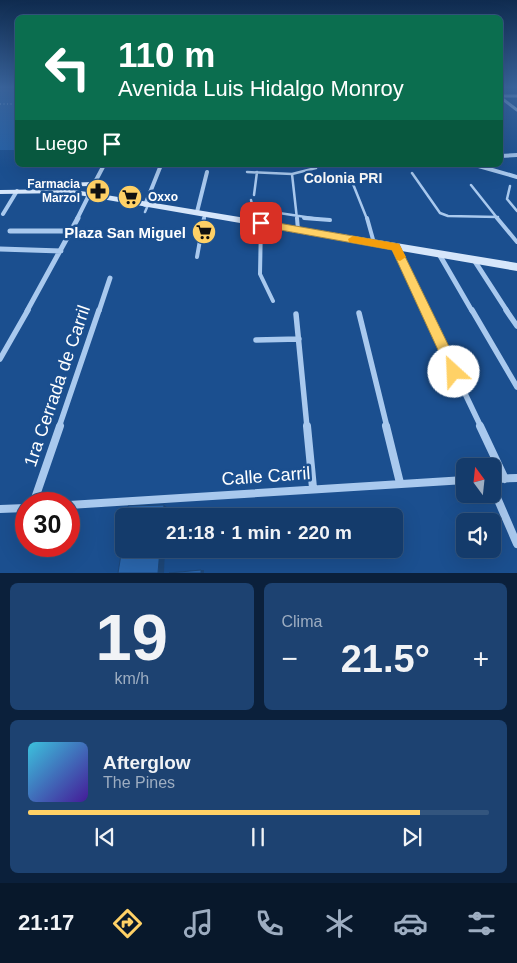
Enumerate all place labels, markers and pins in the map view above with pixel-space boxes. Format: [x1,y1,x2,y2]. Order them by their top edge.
place label: Farmacia Marzol [27,177,80,205]
pharmacy icon: Farmacia Marzol [85,178,111,204]
supermarket icon: Oxxo [117,184,143,210]
place label: Oxxo [148,190,178,204]
pin [240,202,282,244]
supermarket icon: Plaza San Miguel [191,219,217,245]
place label: Plaza San Miguel [64,224,186,241]

